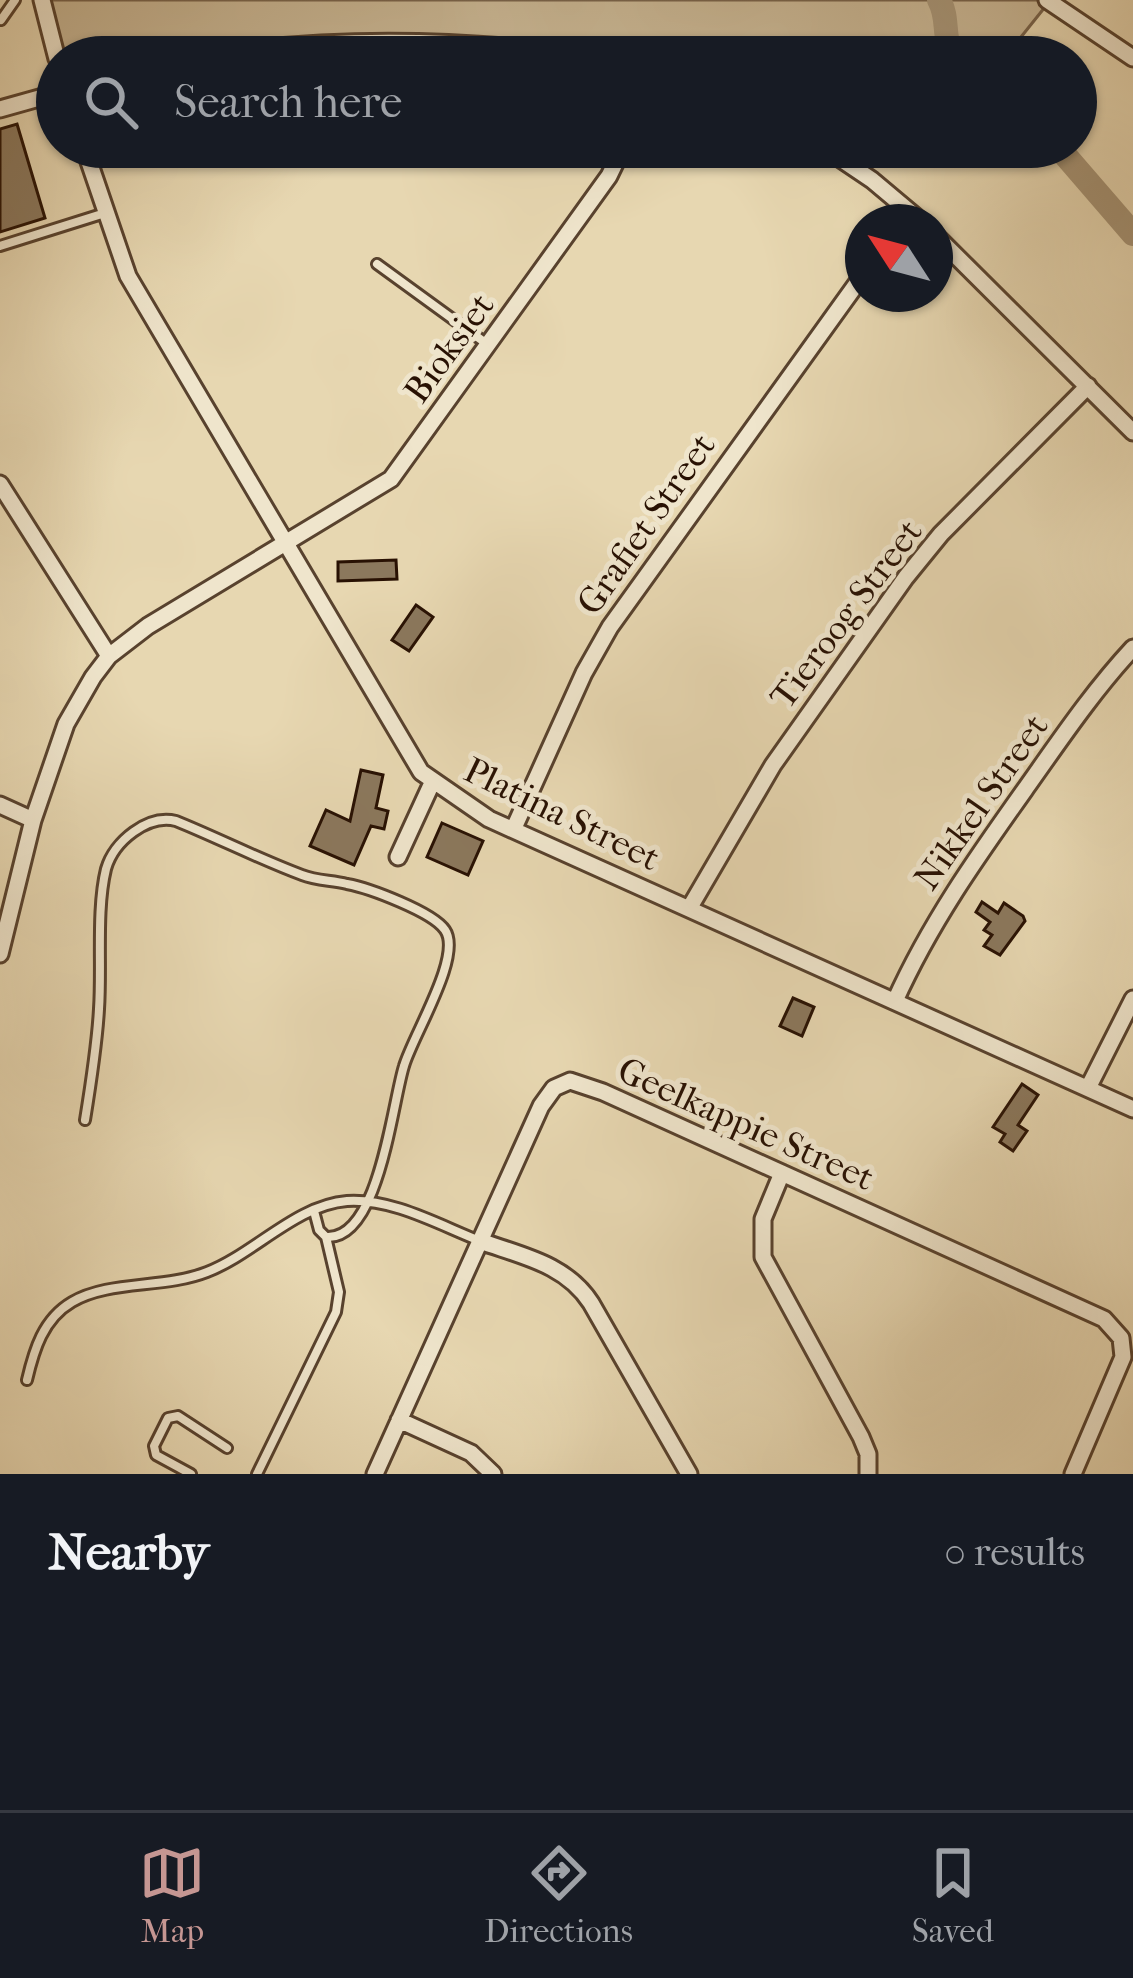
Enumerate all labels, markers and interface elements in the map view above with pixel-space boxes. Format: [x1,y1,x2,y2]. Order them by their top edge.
search box [36,36,1097,168]
icon: search [78,69,144,135]
text: Search here [174,76,402,129]
north arrow [845,204,953,312]
street label: Bioksiet [395,285,503,411]
street label: Grafiet Street [568,425,724,622]
street label: Tieroog Street [761,511,931,717]
street label: Nikkel Street [905,706,1057,898]
street label: Platina Street [457,749,667,879]
street label: Geelkappie Street [611,1049,881,1199]
text: Nearby [48,1522,209,1582]
text: 0 results [944,1529,1085,1575]
tab: Map [139,1840,205,1951]
tab: Directions [484,1840,633,1951]
tab: Saved [912,1840,994,1951]

